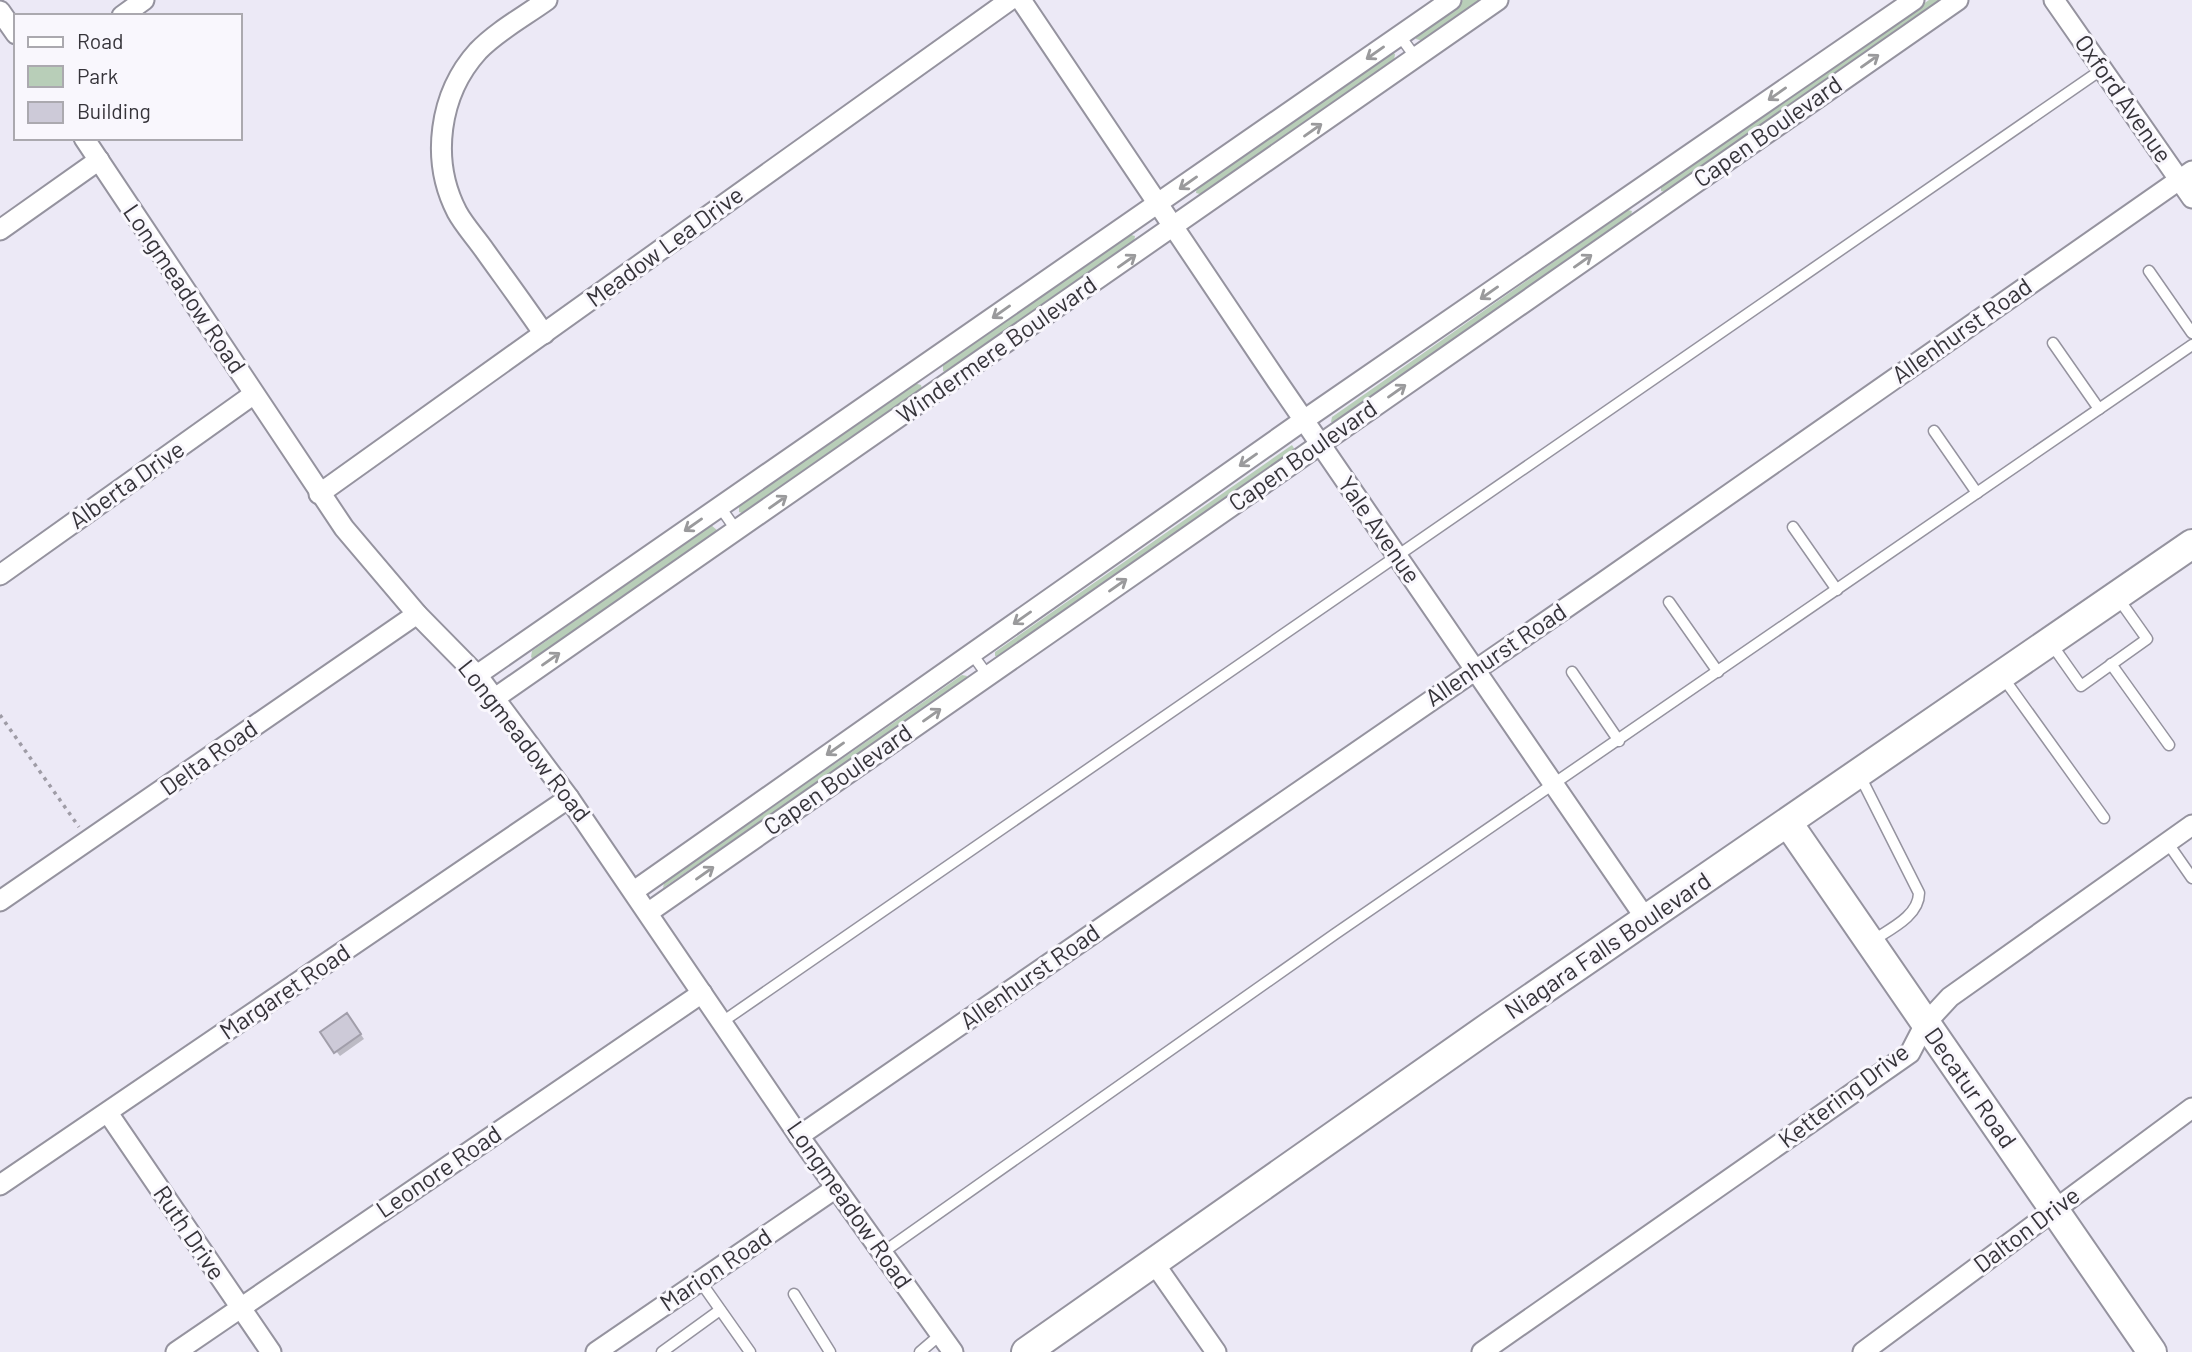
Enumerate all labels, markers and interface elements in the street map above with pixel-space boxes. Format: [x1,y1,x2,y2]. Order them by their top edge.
legend [14,14,242,140]
text: Road [77,28,123,53]
street label: Oxford Avenue [2069,29,2179,168]
one-way arrow [1366,46,1385,60]
one-way arrow [1860,54,1879,68]
text: Park [77,63,118,88]
street label: Capen Boulevard [1687,69,1847,193]
one-way arrow [1768,87,1787,101]
text: Building [77,98,151,123]
one-way arrow [1303,123,1322,138]
one-way arrow [1179,176,1198,190]
street label: Meadow Lea Drive [580,179,748,312]
street label: Longmeadow Road [118,198,253,378]
one-way arrow [1116,254,1136,268]
one-way arrow [1573,254,1592,268]
street label: Windermere Boulevard [891,269,1102,429]
street label: Allenhurst Road [1886,271,2037,389]
one-way arrow [1480,286,1499,300]
one-way arrow [992,305,1011,319]
one-way arrow [1386,384,1406,398]
street label: Capen Boulevard [1222,393,1382,517]
street label: Alberta Drive [63,433,189,534]
one-way arrow [1239,453,1258,467]
street label: Yale Avenue [1333,470,1428,588]
one-way arrow [768,495,787,509]
one-way arrow [684,518,703,532]
one-way arrow [1108,578,1127,592]
street label: Allenhurst Road [1419,596,1571,712]
one-way arrow [1013,611,1032,625]
one-way arrow [541,652,560,666]
street label: Longmeadow Road [453,653,598,827]
one-way arrow [922,708,941,722]
street label: Delta Road [154,713,262,801]
street label: Capen Boulevard [757,717,917,841]
one-way arrow [826,742,846,756]
street label: Niagara Falls Boulevard [1499,865,1716,1024]
one-way arrow [695,866,714,880]
street label: Allenhurst Road [954,917,1105,1035]
street label: Margaret Road [214,937,355,1045]
street label: Decatur Road [1919,1021,2023,1153]
street label: Kettering Drive [1772,1036,1914,1153]
street label: Longmeadow Road [782,1115,919,1294]
street label: Leonore Road [370,1118,506,1223]
street label: Ruth Drive [148,1179,232,1285]
street label: Dalton Drive [1967,1180,2085,1278]
street label: Marion Road [654,1221,776,1317]

